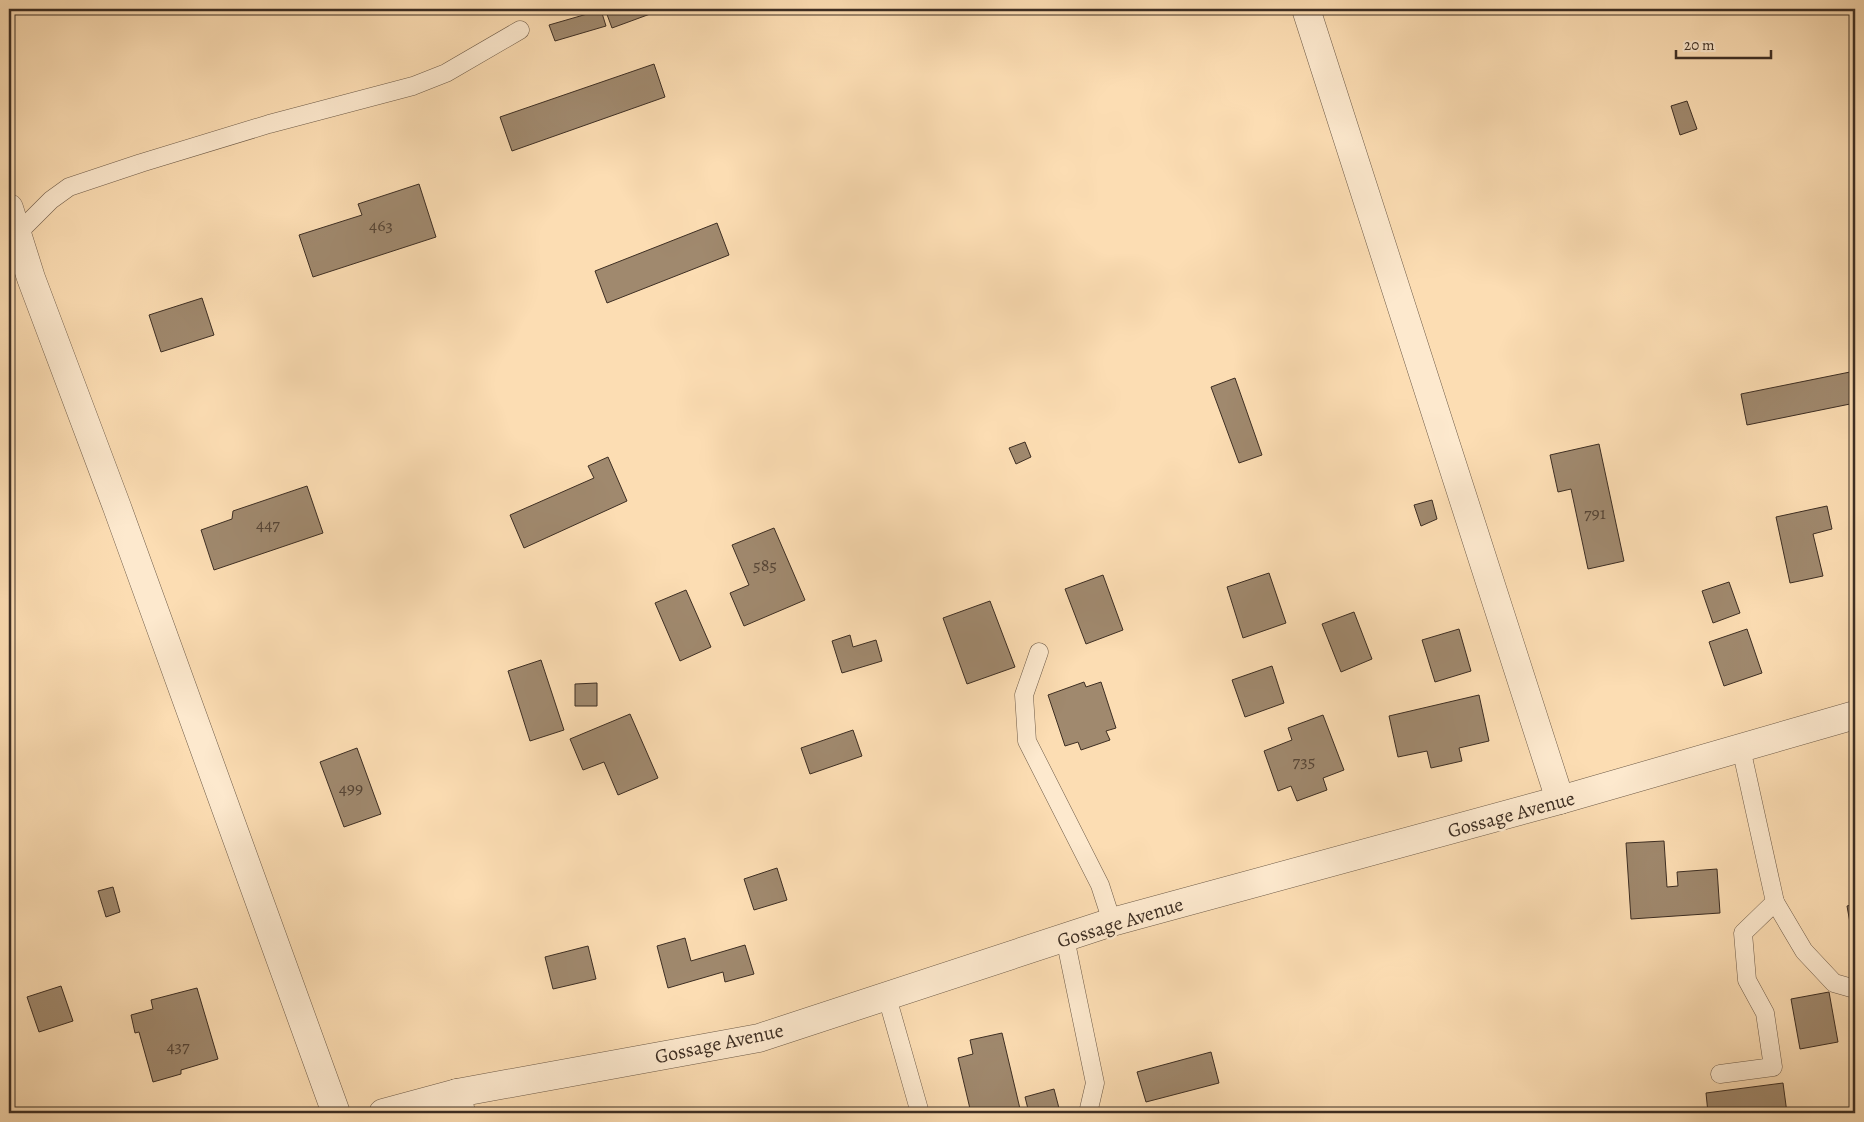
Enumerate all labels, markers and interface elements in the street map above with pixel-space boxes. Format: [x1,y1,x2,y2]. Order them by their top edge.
scale bar [1676,28,1772,60]
text: 20 m [1684,35,1715,55]
house number: 463 [369,213,393,237]
house number: 791 [1584,501,1606,525]
house number: 447 [256,512,280,536]
house number: 585 [753,553,777,577]
house number: 735 [1293,749,1315,773]
house number: 499 [339,776,363,800]
street label: Gossage Avenue [1444,785,1578,844]
street label: Gossage Avenue [1054,890,1187,955]
street label: Gossage Avenue [652,1017,786,1070]
house number: 437 [166,1034,190,1058]

